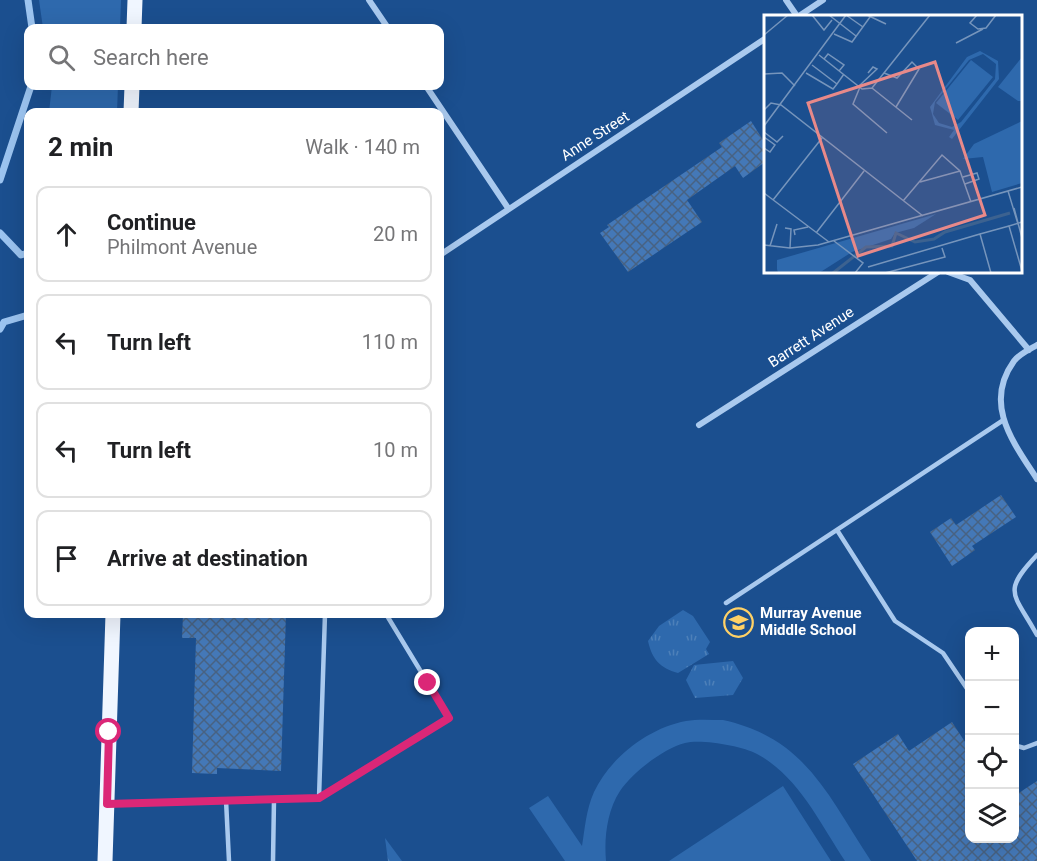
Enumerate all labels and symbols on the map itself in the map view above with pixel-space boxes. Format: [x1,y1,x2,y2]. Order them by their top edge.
inset map [764,15,1022,273]
street label: Anne Street [558,107,633,165]
street label: Barrett Avenue [765,303,857,371]
place label: Murray Avenue Middle School [760,604,862,639]
school or university icon: Murray Avenue Middle School [723,606,755,638]
route end [414,669,440,695]
route start [95,718,121,744]

